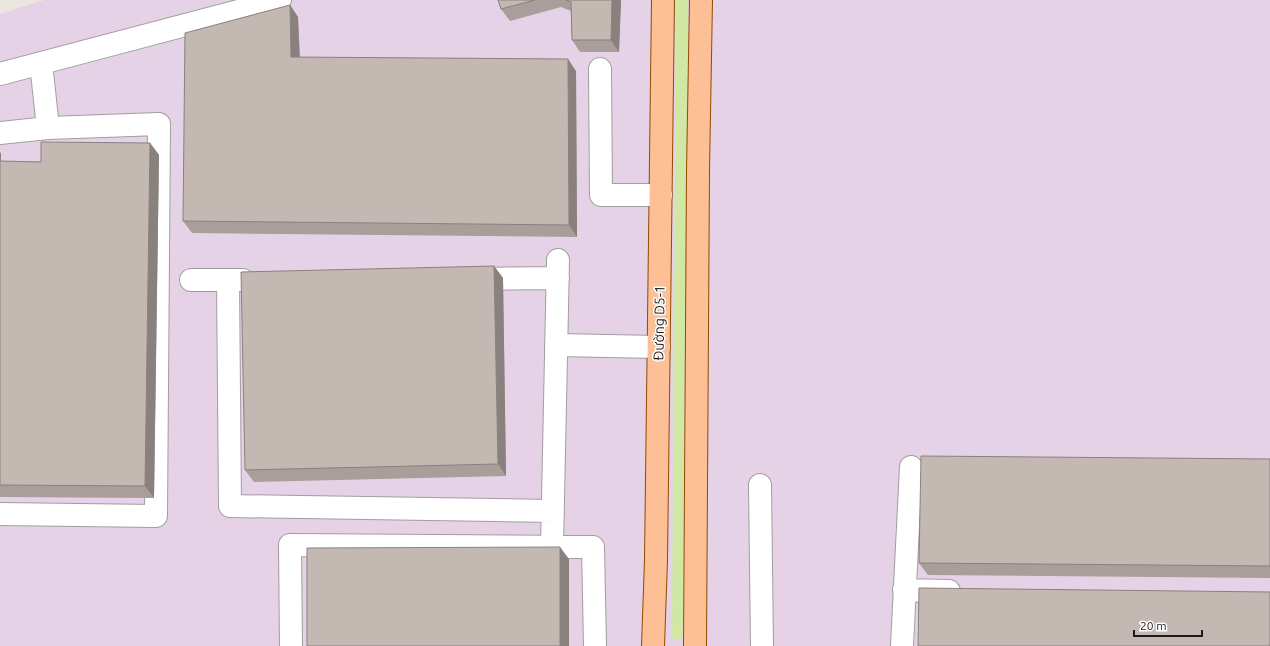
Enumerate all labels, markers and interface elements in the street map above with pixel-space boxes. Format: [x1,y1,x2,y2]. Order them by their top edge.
street label: Đường D5-1 [650,285,668,361]
scale bar [1134,612,1202,638]
text: 20 m [1140,619,1167,632]

